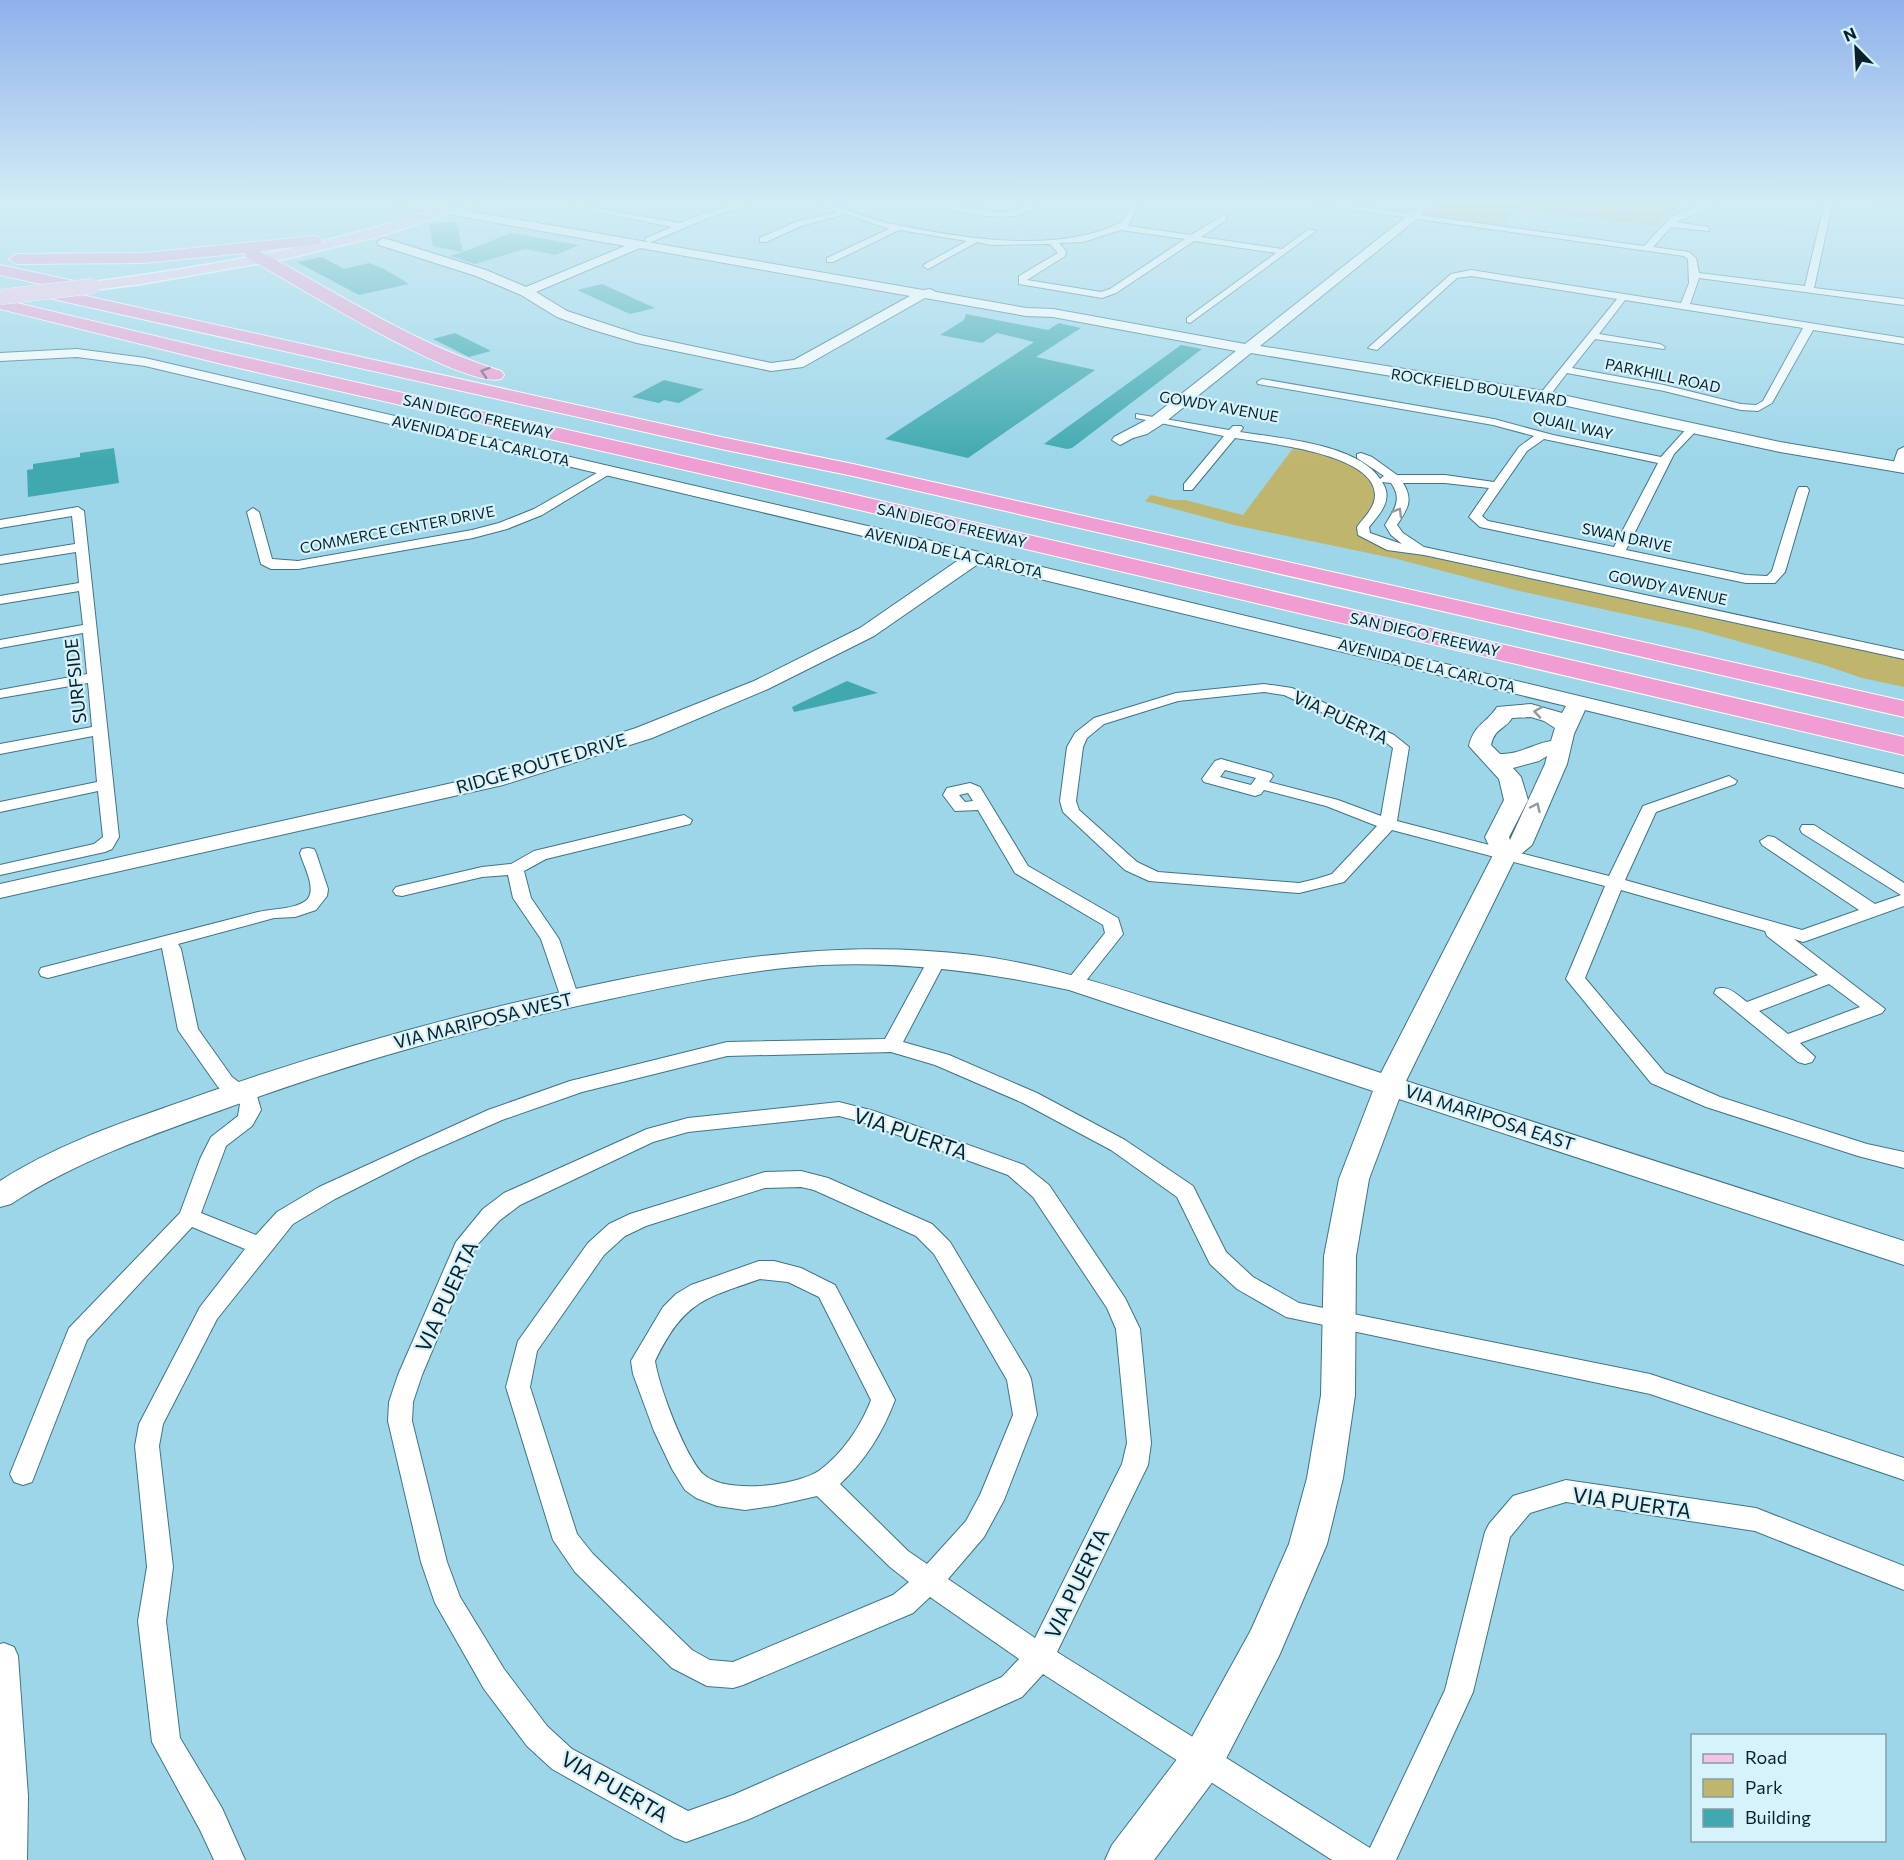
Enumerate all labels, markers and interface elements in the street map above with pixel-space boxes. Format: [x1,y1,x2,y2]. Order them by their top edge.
north arrow [1826,18,1886,78]
text: N [1840,23,1859,45]
street label: PARKHILL ROAD [1604,354,1722,396]
street label: ROCKFIELD BOULEVARD [1390,364,1568,410]
one-way arrow [480,366,491,379]
street label: GOWDY AVENUE [1158,387,1280,425]
street label: SAN DIEGO FREEWAY [401,390,555,442]
street label: QUAIL WAY [1531,407,1615,443]
street label: AVENIDA DE LA CARLOTA [390,411,572,469]
street label: SAN DIEGO FREEWAY [875,499,1029,551]
street label: COMMERCE CENTER DRIVE [298,501,496,557]
one-way arrow [1391,508,1403,518]
street label: SWAN DRIVE [1580,519,1674,555]
street label: AVENIDA DE LA CARLOTA [863,523,1045,581]
street label: GOWDY AVENUE [1607,566,1729,608]
street label: SAN DIEGO FREEWAY [1348,608,1502,660]
street label: AVENIDA DE LA CARLOTA [1337,634,1517,696]
street label: SURFSIDE [60,637,90,725]
street label: VIA PUERTA [1290,685,1392,749]
one-way arrow [1533,706,1543,718]
street label: RIDGE ROUTE DRIVE [453,728,629,798]
one-way arrow [1528,803,1540,814]
street label: VIA MARIPOSA WEST [391,987,575,1053]
street label: VIA MARIPOSA EAST [1402,1079,1578,1155]
street label: VIA PUERTA [850,1102,972,1164]
street label: VIA PUERTA [409,1237,483,1355]
street label: VIA PUERTA [1571,1481,1693,1523]
street label: VIA PUERTA [1039,1524,1113,1642]
legend [1691,1734,1886,1842]
street label: VIA PUERTA [557,1745,673,1827]
text: Road [1745,1746,1787,1768]
text: Park [1745,1776,1783,1798]
text: Building [1745,1806,1811,1828]

